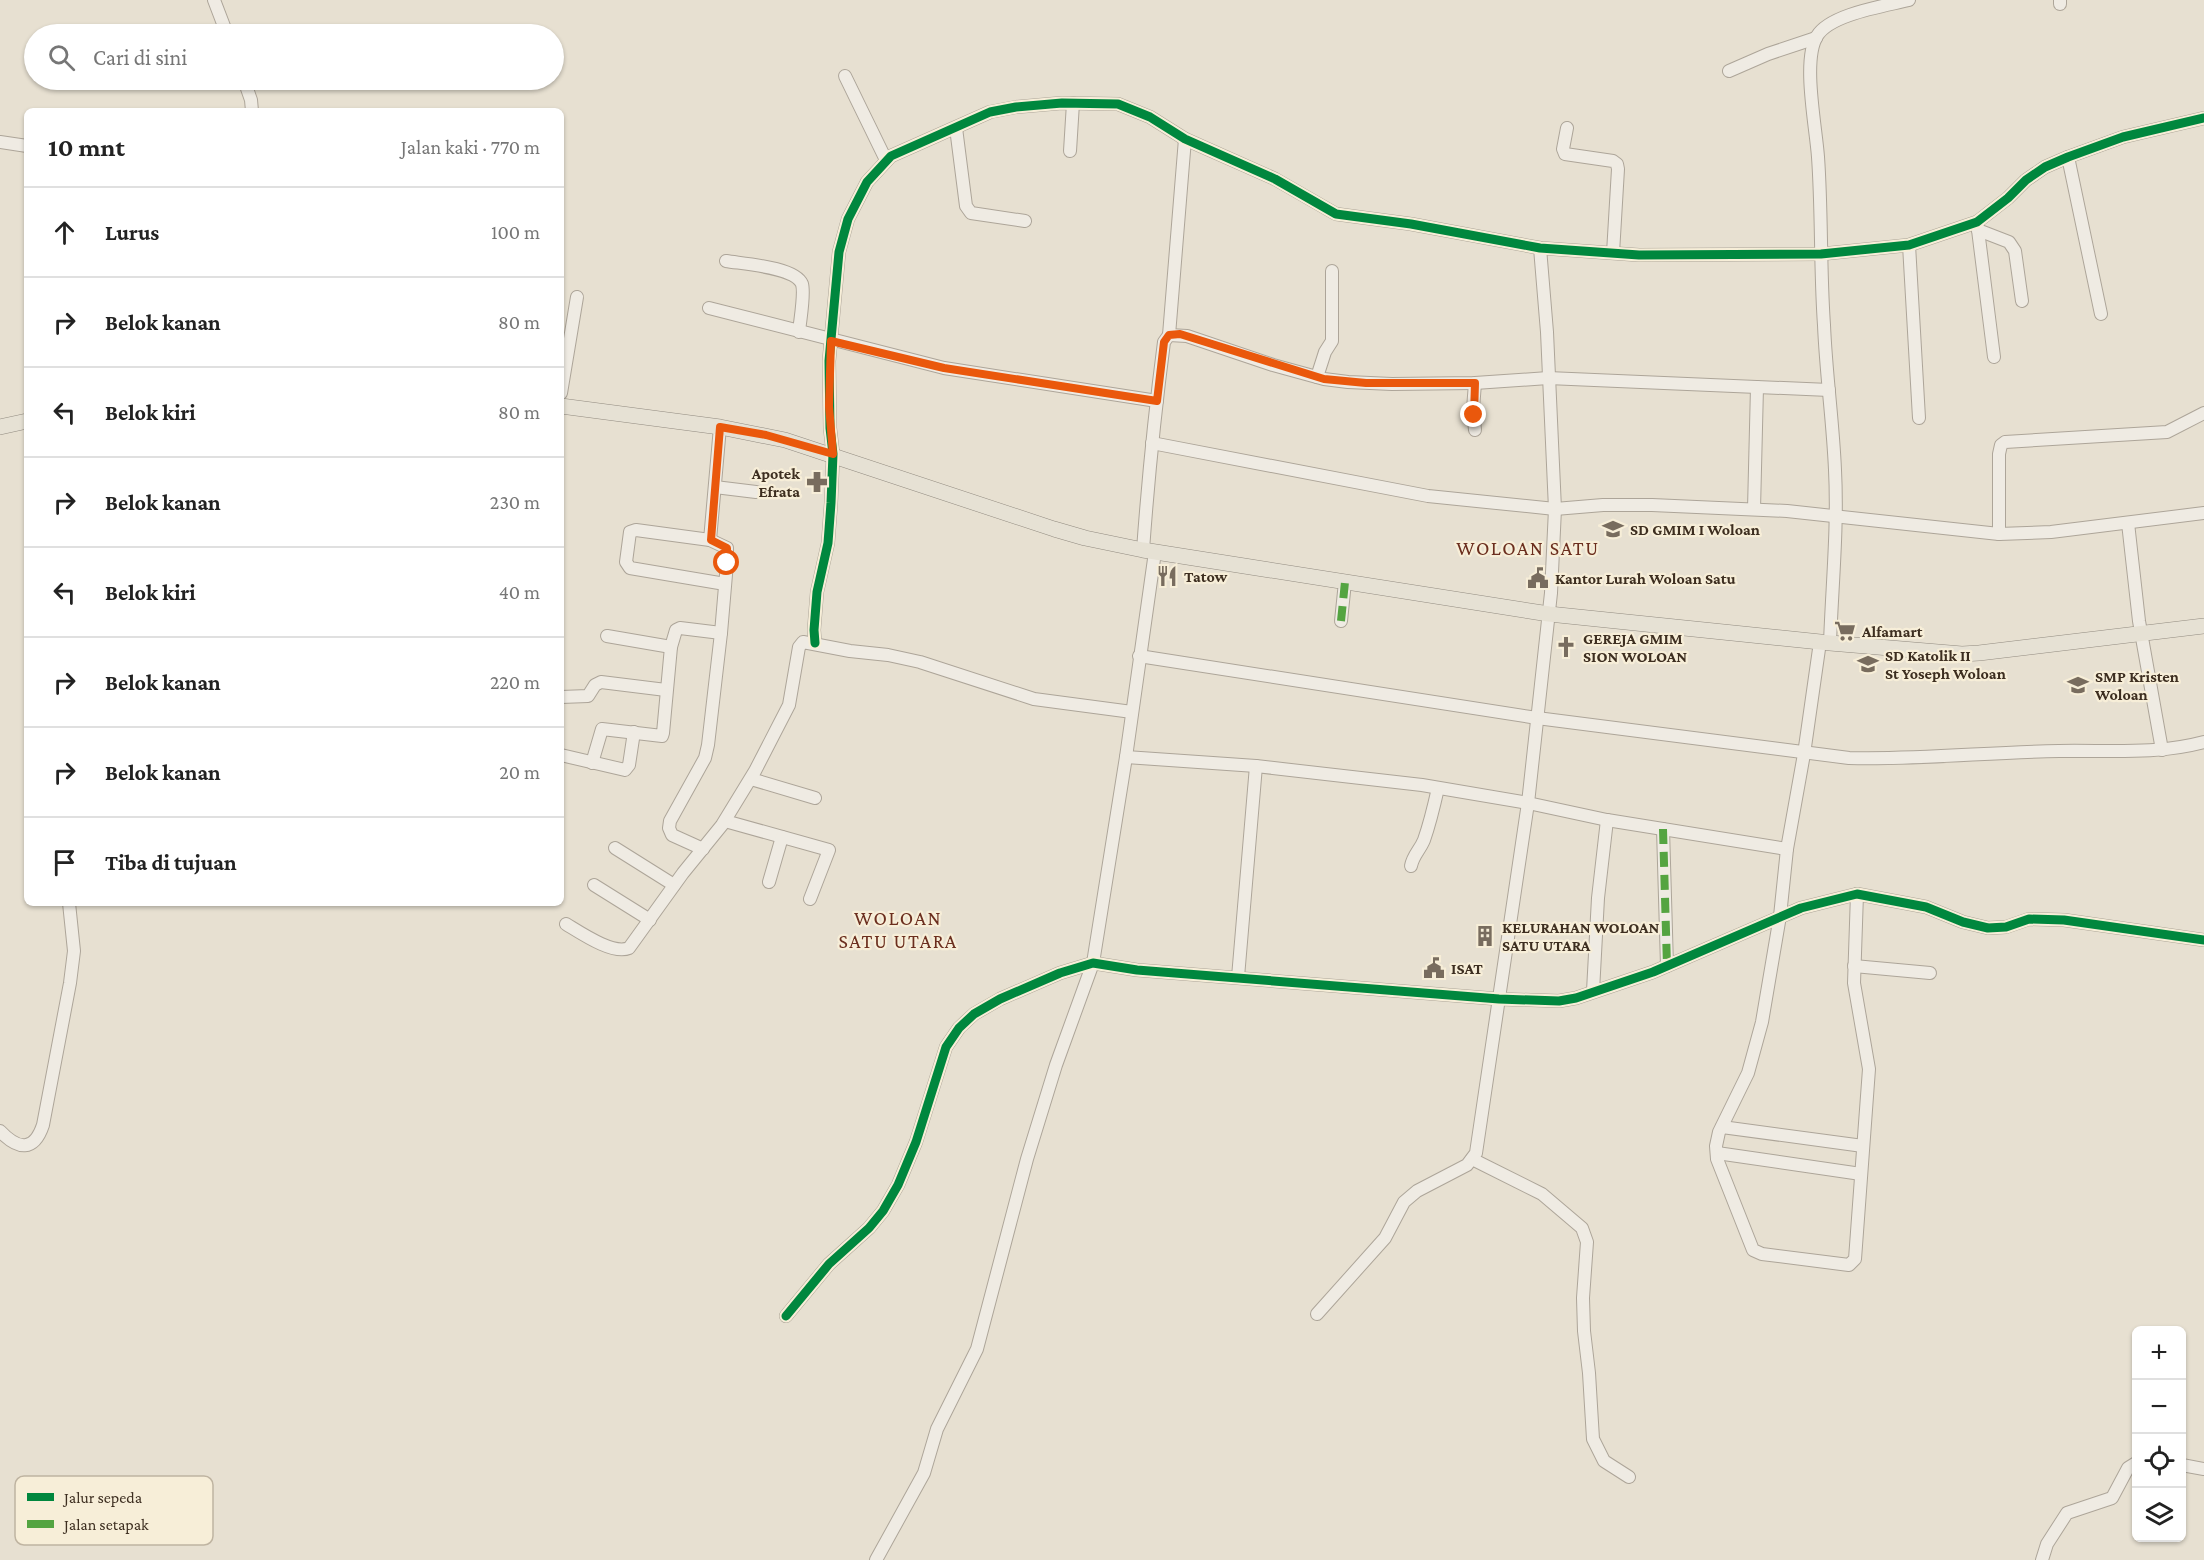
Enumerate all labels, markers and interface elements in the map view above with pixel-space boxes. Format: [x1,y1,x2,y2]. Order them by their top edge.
search box [24,24,564,90]
icon: search [45,41,78,74]
text: Cari di sini [93,45,187,70]
text: 10 mnt [48,133,125,162]
text: Jalan kaki · 770 m [401,136,540,158]
icon: ahead [48,216,81,249]
text: Lurus [105,220,159,245]
text: 100 m [491,221,540,243]
icon: right [48,306,81,339]
text: Belok kanan [105,310,221,335]
text: 80 m [498,311,540,333]
icon: left [48,396,81,429]
text: Belok kiri [105,400,196,425]
text: 80 m [498,401,540,423]
route end [1460,401,1486,427]
place label: Apotek Efrata [751,465,800,500]
pharmacy icon: Apotek Efrata [805,470,829,494]
icon: right [48,486,81,519]
text: Belok kanan [105,490,221,515]
text: 230 m [490,491,540,513]
school or university icon: SD GMIM I Woloan [1601,517,1625,541]
place label: SD GMIM I Woloan [1630,521,1760,538]
district label: WOLOAN SATU [1456,537,1600,559]
route start [713,549,739,575]
restaurant icon: Tatow [1155,564,1179,588]
public building icon: Kantor Lurah Woloan Satu [1526,566,1550,590]
place label: Tatow [1184,568,1228,585]
place label: Kantor Lurah Woloan Satu [1555,570,1736,587]
icon: left [48,576,81,609]
text: Belok kiri [105,580,196,605]
text: 40 m [499,581,540,603]
supermarket icon: Alfamart [1833,619,1857,643]
place label: Alfamart [1861,623,1923,640]
place label: GEREJA GMIM SION WOLOAN [1583,630,1687,665]
church icon: GEREJA GMIM SION WOLOAN [1554,635,1578,659]
place label: SD Katolik II St Yoseph Woloan [1885,647,2006,682]
school or university icon: SD Katolik II St Yoseph Woloan [1856,652,1880,676]
icon: right [48,666,81,699]
place label: SMP Kristen Woloan [2094,668,2179,703]
text: Belok kanan [105,670,221,695]
text: 220 m [490,671,540,693]
school or university icon: SMP Kristen Woloan [2066,673,2090,697]
icon: right [48,756,81,789]
text: Belok kanan [105,760,221,785]
text: 20 m [499,761,540,783]
icon: arrive [48,846,81,879]
text: Tiba di tujuan [105,850,237,875]
district label: WOLOAN SATU UTARA [838,907,958,952]
place label: KELURAHAN WOLOAN SATU UTARA [1502,919,1660,954]
building icon: KELURAHAN WOLOAN SATU UTARA [1473,924,1497,948]
public building icon: ISAT [1422,956,1446,980]
place label: ISAT [1451,960,1483,977]
map controls [2132,1326,2186,1542]
button: + [2132,1326,2186,1380]
button: − [2132,1380,2186,1434]
button: locate [2132,1434,2186,1488]
legend [15,1476,213,1545]
button: layers [2132,1488,2186,1542]
text: Jalur sepeda [62,1489,143,1507]
text: Jalan setapak [62,1516,149,1534]

